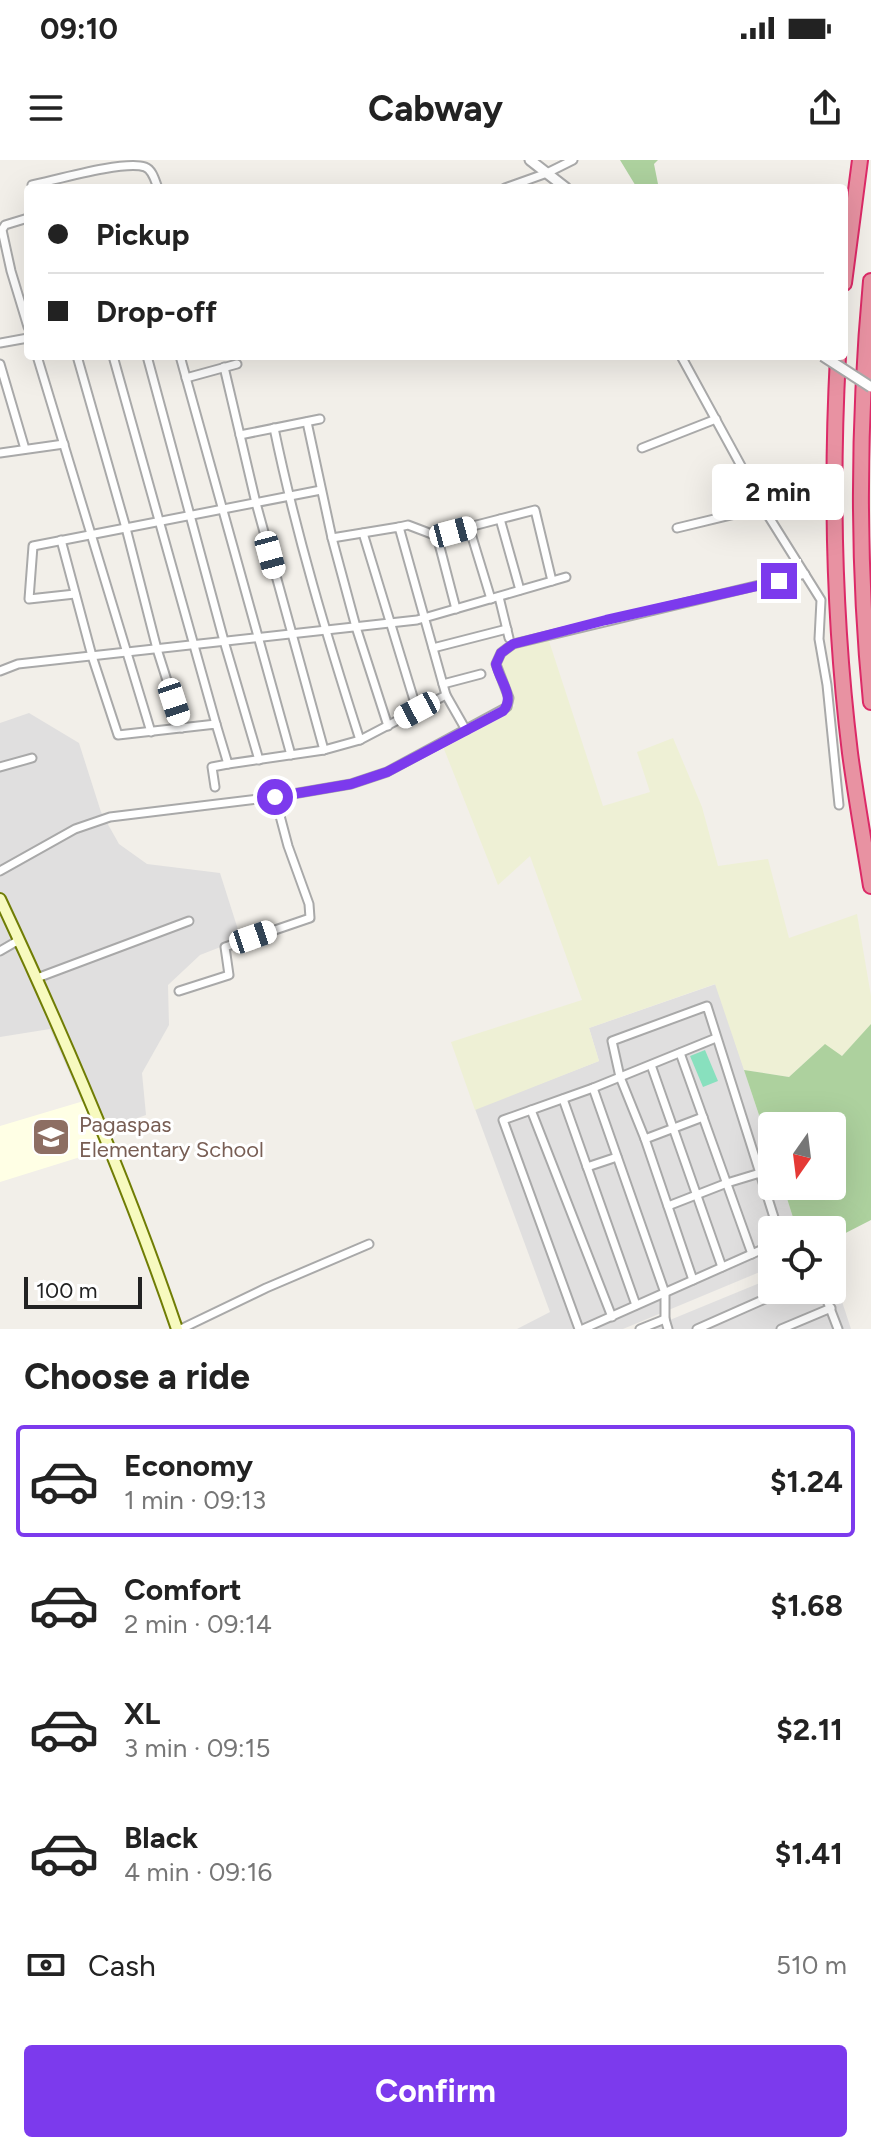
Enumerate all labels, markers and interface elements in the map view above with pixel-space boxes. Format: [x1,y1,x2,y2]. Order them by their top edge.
text: 09:10 [40,10,118,47]
icon: menu [24,86,68,130]
icon: share [803,86,847,130]
text: Cabway [368,87,503,130]
text: Pickup [96,216,190,253]
text: Drop-off [96,293,217,330]
callout: 2 min [713,465,845,521]
text: 2 min [745,476,811,508]
car [427,514,479,550]
car [252,529,288,581]
route end [761,563,797,599]
car [155,675,193,729]
car [390,688,444,732]
route start [257,779,293,815]
car [226,918,280,956]
place label: Pagaspas Elementary School [79,1111,264,1163]
north arrow [758,1112,846,1200]
map controls [758,1112,846,1304]
school or university icon: Pagaspas Elementary School [30,1116,72,1158]
button: locate [758,1216,846,1304]
scale bar [24,1273,142,1309]
text: 100 m [36,1277,97,1304]
text: Choose a ride [24,1355,250,1398]
icon: car [28,1445,100,1517]
text: Economy [124,1447,253,1484]
text: $1.24 [770,1463,843,1500]
text: 1 min · 09:13 [124,1484,266,1516]
icon: car [28,1569,100,1641]
text: Comfort [124,1571,242,1608]
text: $1.68 [771,1587,843,1624]
text: 2 min · 09:14 [124,1608,272,1640]
icon: car [28,1693,100,1765]
text: XL [124,1695,160,1732]
text: $2.11 [776,1711,843,1748]
text: 3 min · 09:15 [124,1732,270,1764]
icon: car [28,1817,100,1889]
text: Black [124,1819,198,1856]
text: $1.41 [775,1835,843,1872]
text: 4 min · 09:16 [124,1856,272,1888]
icon: cash [24,1943,68,1987]
text: Cash [88,1947,156,1984]
text: 510 m [776,1949,847,1981]
button: Confirm [24,2045,847,2137]

